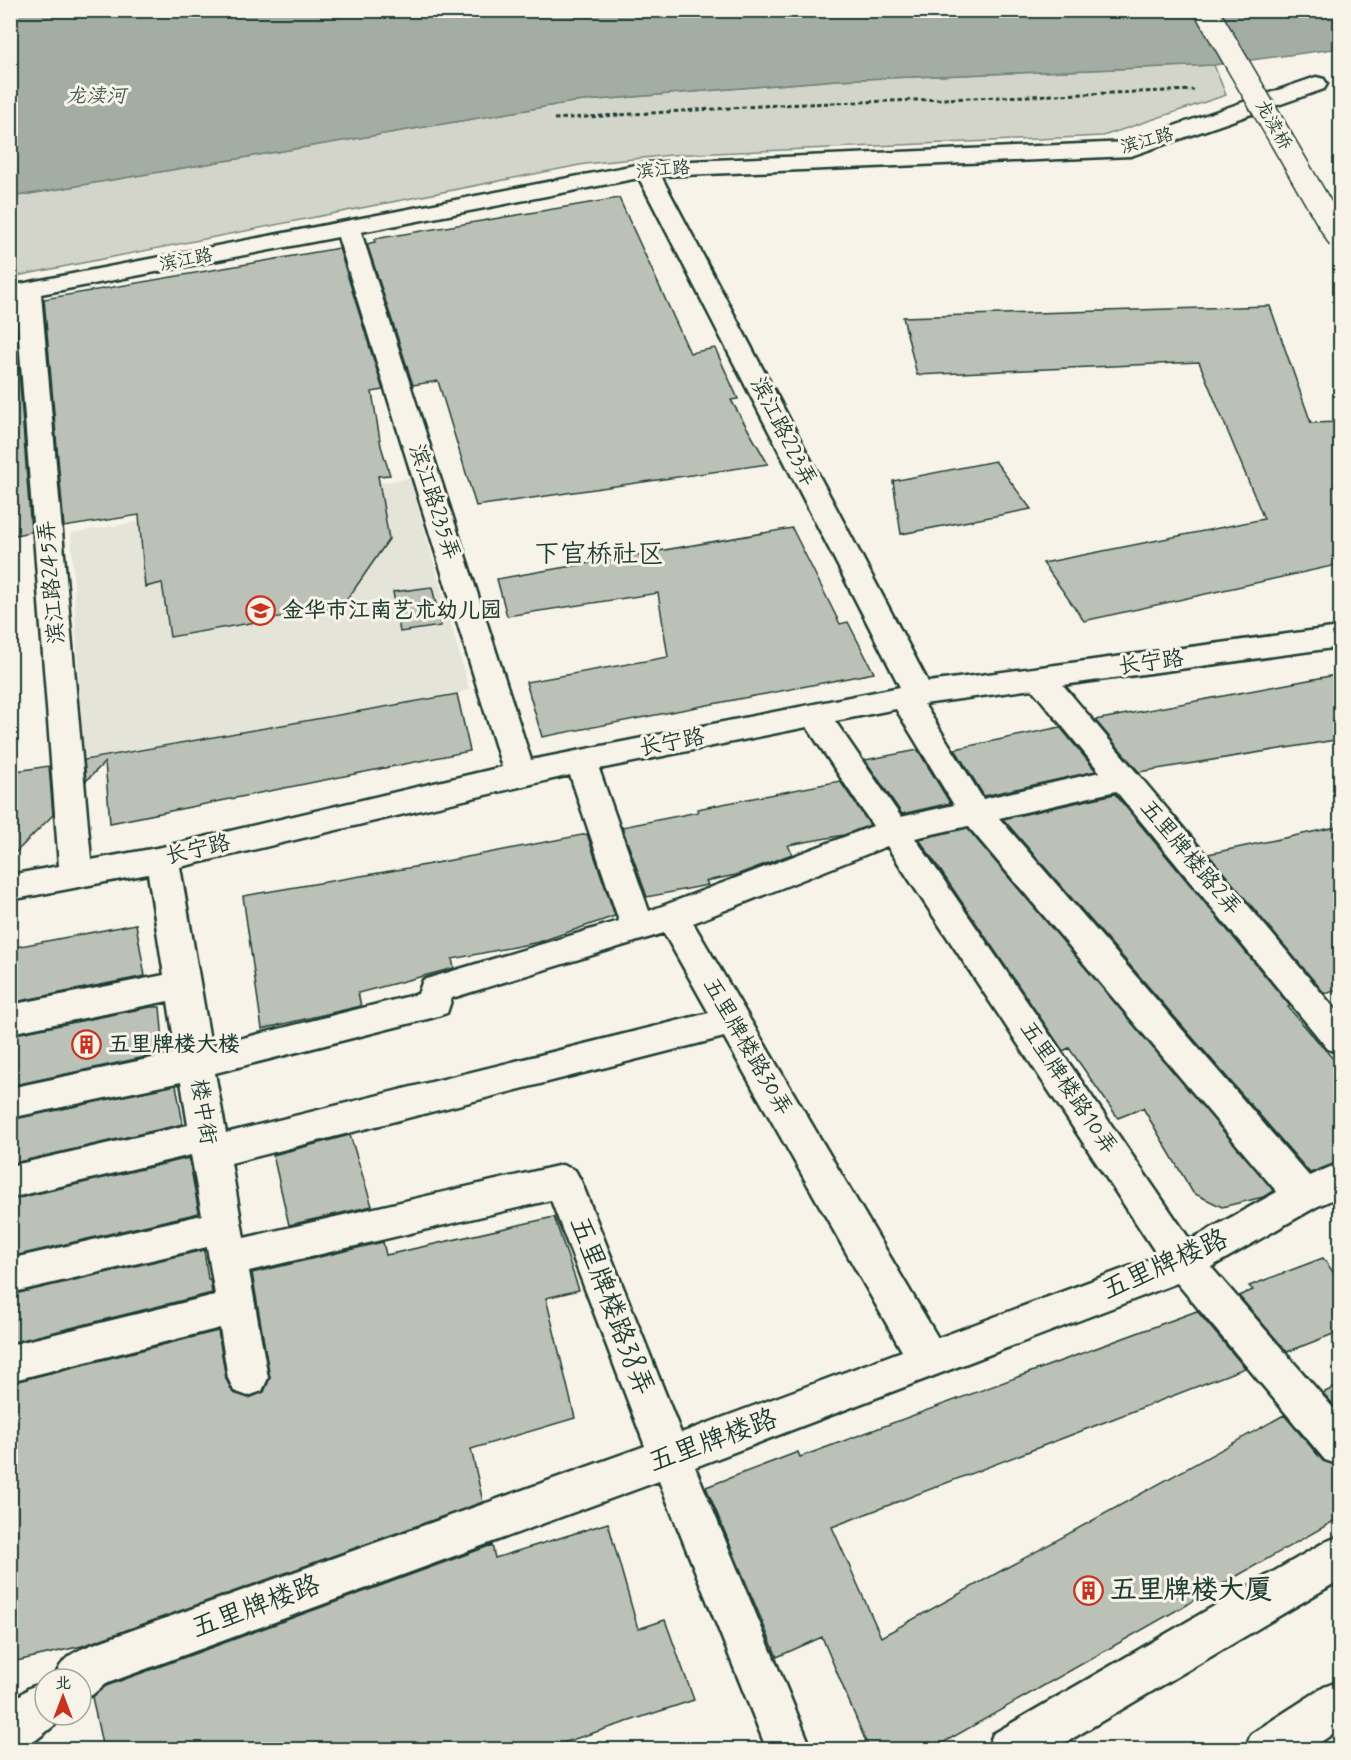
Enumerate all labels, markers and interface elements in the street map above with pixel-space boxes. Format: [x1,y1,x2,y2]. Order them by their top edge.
water label: 龙渎河 [66,83,129,110]
street label: 龙渎桥 [1249,96,1297,154]
street label: 滨江路 [1118,122,1176,160]
street label: 滨江路 [635,156,691,184]
street label: 滨江路 [157,243,215,277]
street label: 滨江路223弄 [743,372,823,492]
street label: 滨江路235弄 [402,440,466,564]
street label: 滨江路245弄 [33,519,71,645]
district label: 下官桥社区 [534,538,664,572]
school or university icon: 金华市江南艺术幼儿园 [245,595,277,627]
place label: 金华市江南艺术幼儿园 [282,597,502,625]
street label: 长宁路 [1116,645,1186,681]
street label: 长宁路 [637,723,707,763]
street label: 五里牌楼路2弄 [1133,794,1247,922]
street label: 长宁路 [163,829,233,871]
street label: 五里牌楼路30弄 [696,973,798,1121]
street label: 五里牌楼路10弄 [1013,1016,1123,1160]
building icon: 五里牌楼大楼 [71,1029,103,1061]
place label: 五里牌楼大楼 [108,1031,240,1059]
street label: 楼中街 [184,1077,222,1147]
street label: 五里牌楼路38弄 [561,1212,661,1400]
street label: 五里牌楼路 [1096,1222,1234,1308]
street label: 五里牌楼路 [644,1401,782,1481]
street label: 五里牌楼路 [187,1567,325,1647]
place label: 五里牌楼大厦 [1110,1573,1272,1608]
building icon: 五里牌楼大厦 [1073,1574,1105,1606]
north arrow [33,1667,93,1727]
text: 北 [55,1673,71,1694]

